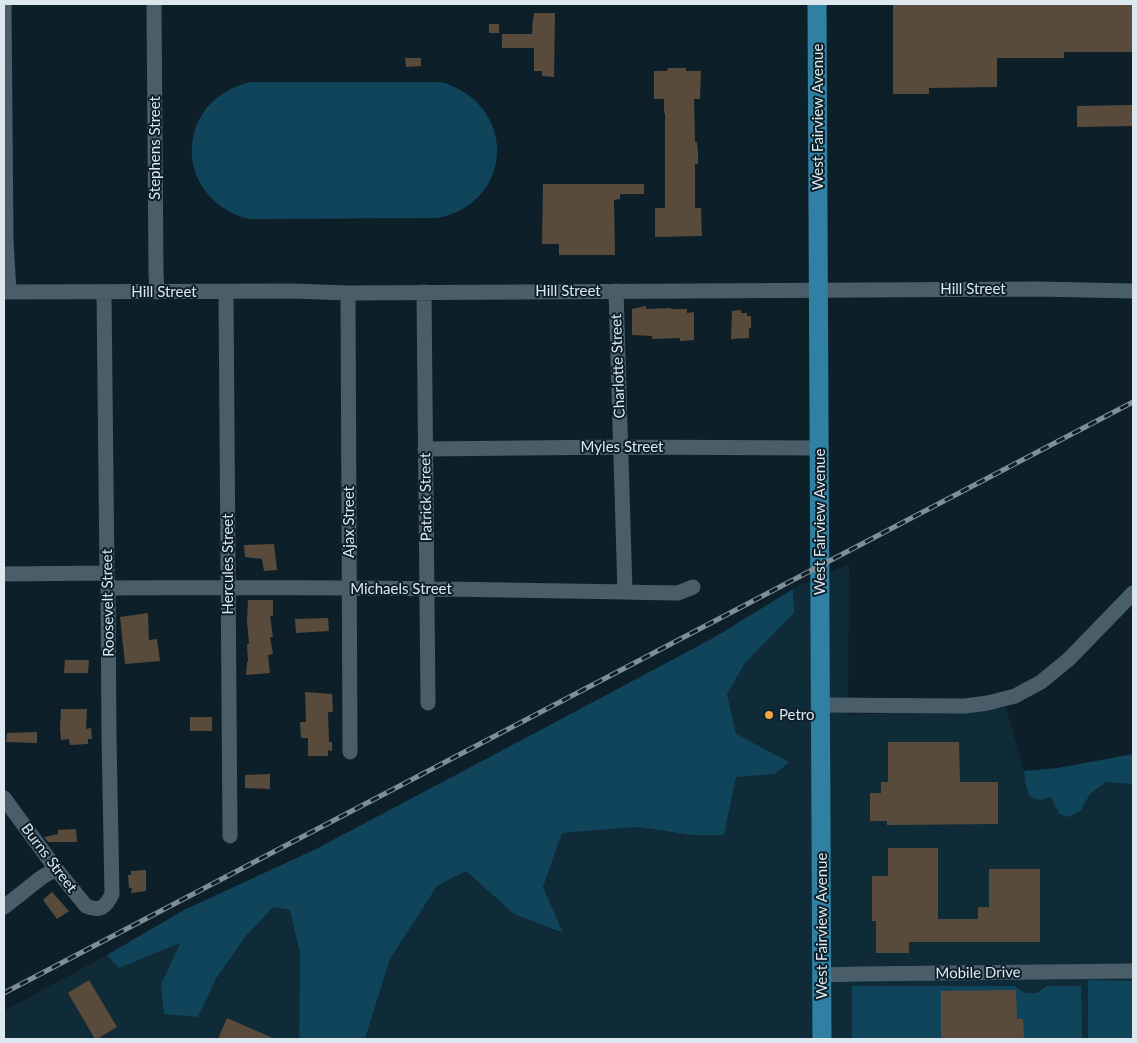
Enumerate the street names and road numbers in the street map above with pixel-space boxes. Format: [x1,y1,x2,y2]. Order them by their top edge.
street label: West Fairview Avenue [809,44,827,190]
street label: Stephens Street [146,96,164,200]
street label: Hill Street [940,280,1006,298]
street label: Hill Street [535,282,601,300]
street label: Hill Street [131,283,197,301]
street label: Charlotte Street [607,313,629,419]
street label: Myles Street [581,438,663,456]
street label: West Fairview Avenue [811,449,829,595]
street label: Patrick Street [416,453,436,541]
street label: Ajax Street [340,486,358,558]
street label: Hercules Street [219,513,237,615]
street label: Roosevelt Street [98,549,118,657]
street label: Michaels Street [350,580,452,598]
street label: Burns Street [17,820,81,896]
street label: West Fairview Avenue [813,853,831,999]
street label: Mobile Drive [935,963,1021,983]

